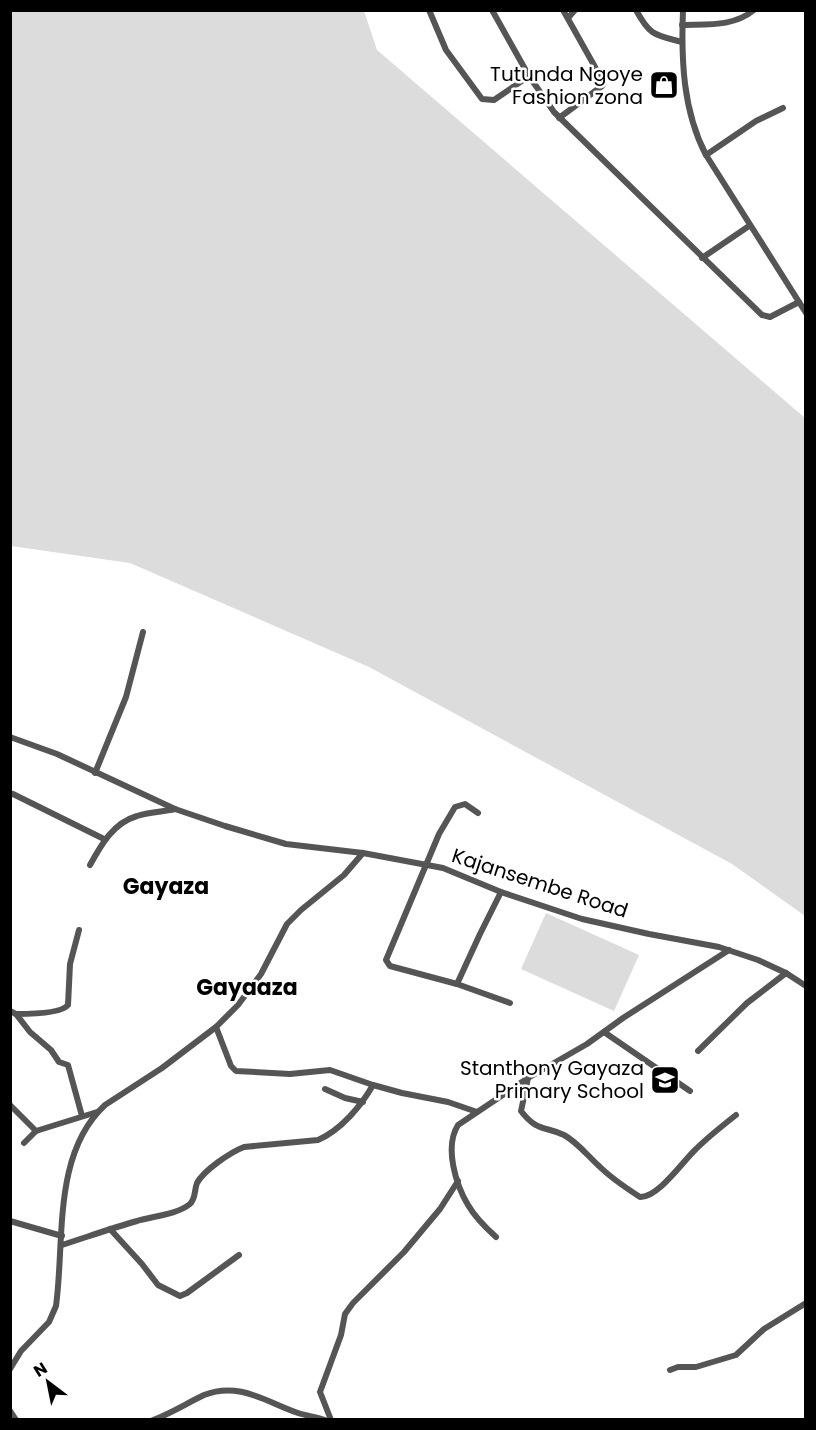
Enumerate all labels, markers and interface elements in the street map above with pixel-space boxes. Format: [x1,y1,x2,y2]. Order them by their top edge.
place label: Tutunda Ngoye Fashion zona [490,60,643,111]
shop icon: Tutunda Ngoye Fashion zona [648,69,680,101]
street label: Kajansembe Road [448,841,632,925]
district label: Gayaza [123,871,209,902]
district label: Gayaaza [196,972,298,1003]
place label: Stanthony Gayaza Primary School [460,1054,644,1105]
school or university icon: Stanthony Gayaza Primary School [649,1064,681,1096]
north arrow [18,1352,78,1412]
text: N [29,1357,52,1383]

